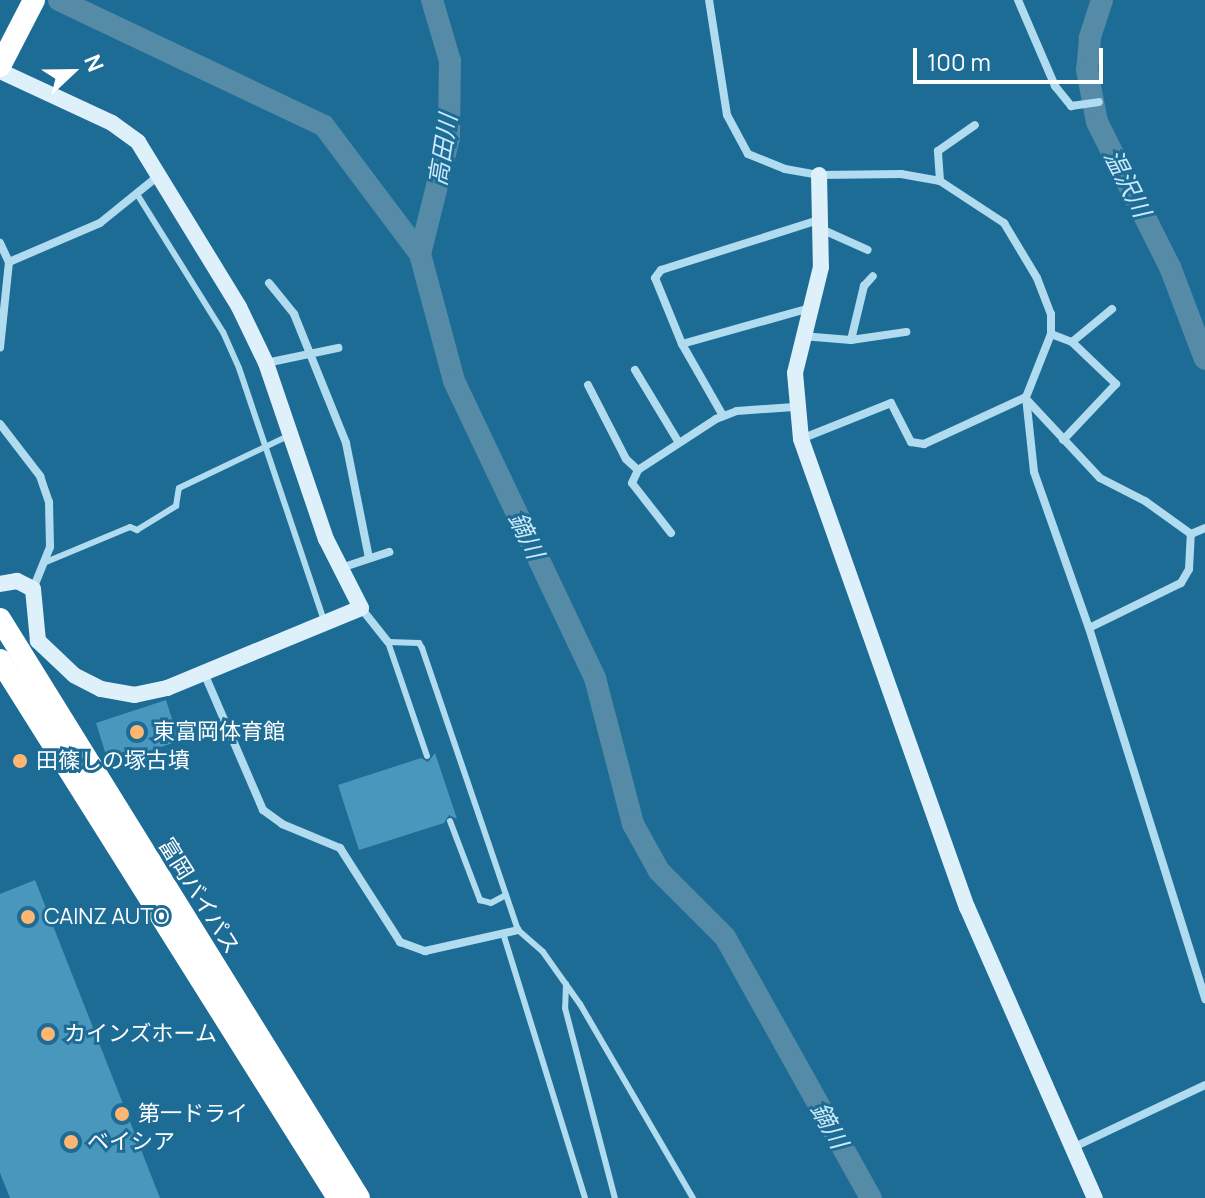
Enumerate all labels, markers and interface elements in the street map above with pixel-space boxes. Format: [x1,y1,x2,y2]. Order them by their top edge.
north arrow [32,32,112,112]
scale bar [917,32,1107,82]
text: 100 m [927,45,991,78]
text: N [77,50,111,76]
water label: 高田川 [422,112,462,188]
water label: 温沢川 [1099,144,1157,222]
water label: 鏑川 [504,507,550,563]
place label: 東富岡体育館 [153,719,285,745]
marker: 東富岡体育館 [128,723,146,741]
place label: 田篠しの塚古墳 [36,748,190,774]
marker: 田篠しの塚古墳 [11,752,29,770]
street label: 富岡バイパス [153,833,245,959]
place label: CAINZ AUTO [44,904,169,930]
marker: CAINZ AUTO [19,908,37,926]
place label: カインズホーム [64,1021,218,1047]
marker: カインズホーム [39,1025,57,1043]
water label: 鏑川 [806,1097,854,1153]
place label: 第一ドライ [138,1101,248,1127]
marker: 第一ドライ [113,1105,131,1123]
place label: ベイシア [87,1129,175,1155]
marker: ベイシア [62,1133,80,1151]

